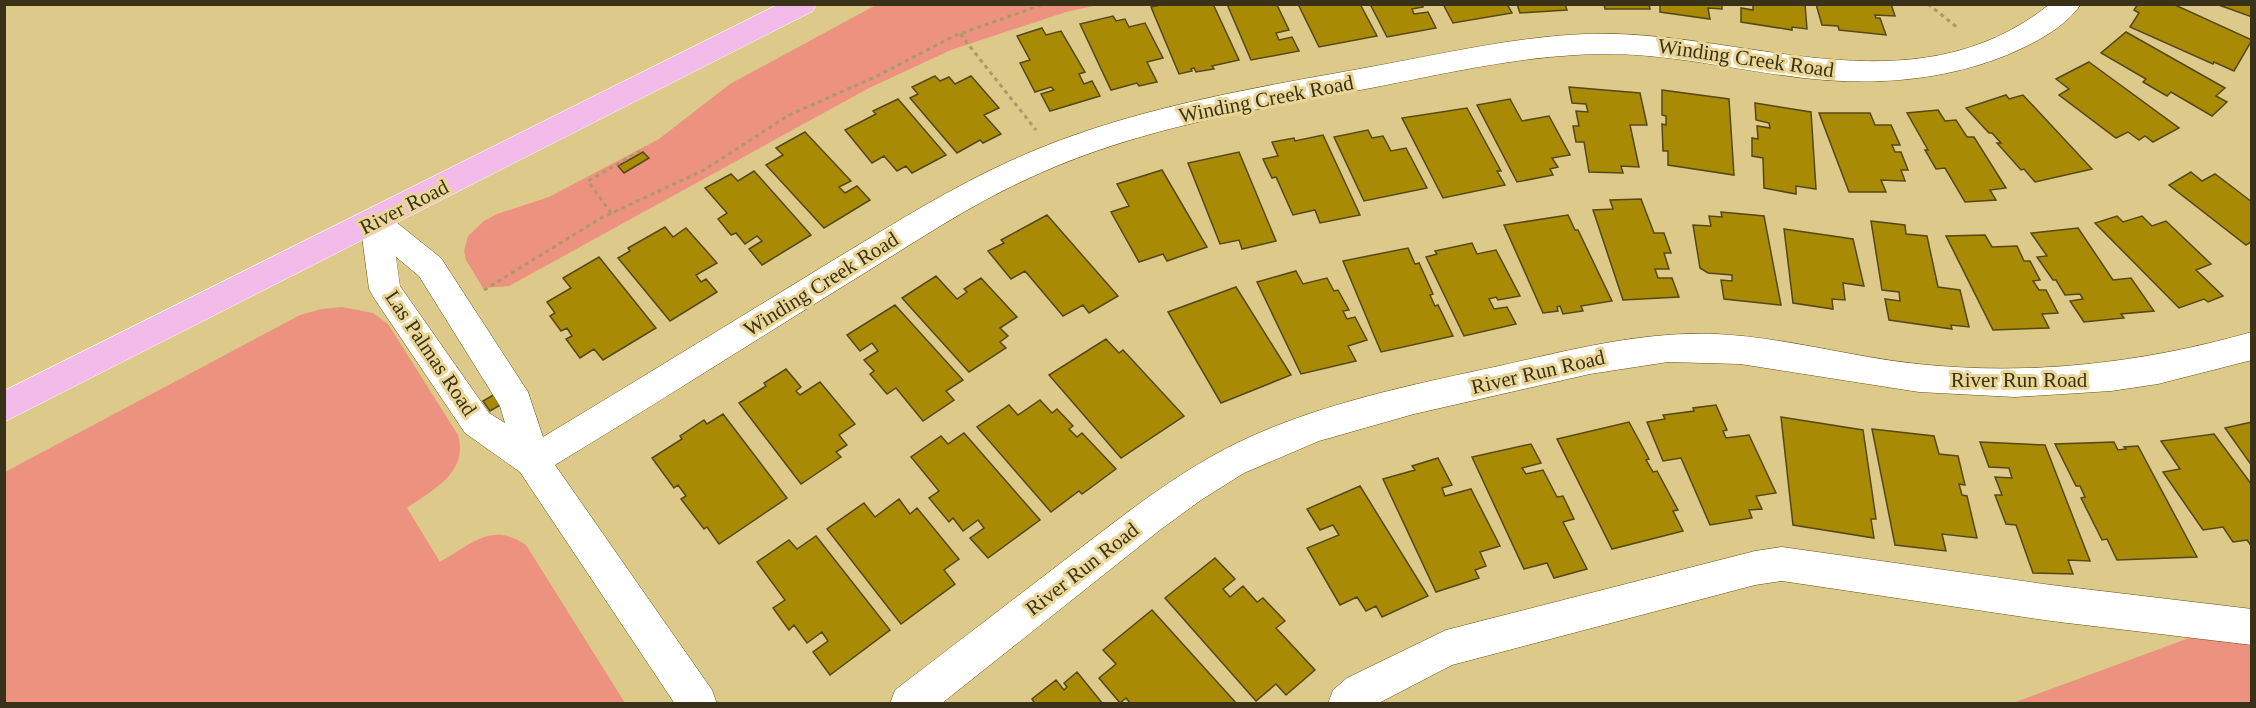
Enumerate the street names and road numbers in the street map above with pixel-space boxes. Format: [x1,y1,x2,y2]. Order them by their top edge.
street label: Winding Creek Road [1656,34,1836,82]
street label: Winding Creek Road [1177,70,1356,128]
street label: River Road [356,174,453,240]
street label: Winding Creek Road [739,226,903,341]
street label: Las Palmas Road [380,286,482,421]
street label: River Run Road [1469,345,1608,399]
street label: River Run Road [1951,368,2088,392]
street label: River Run Road [1021,517,1144,620]

